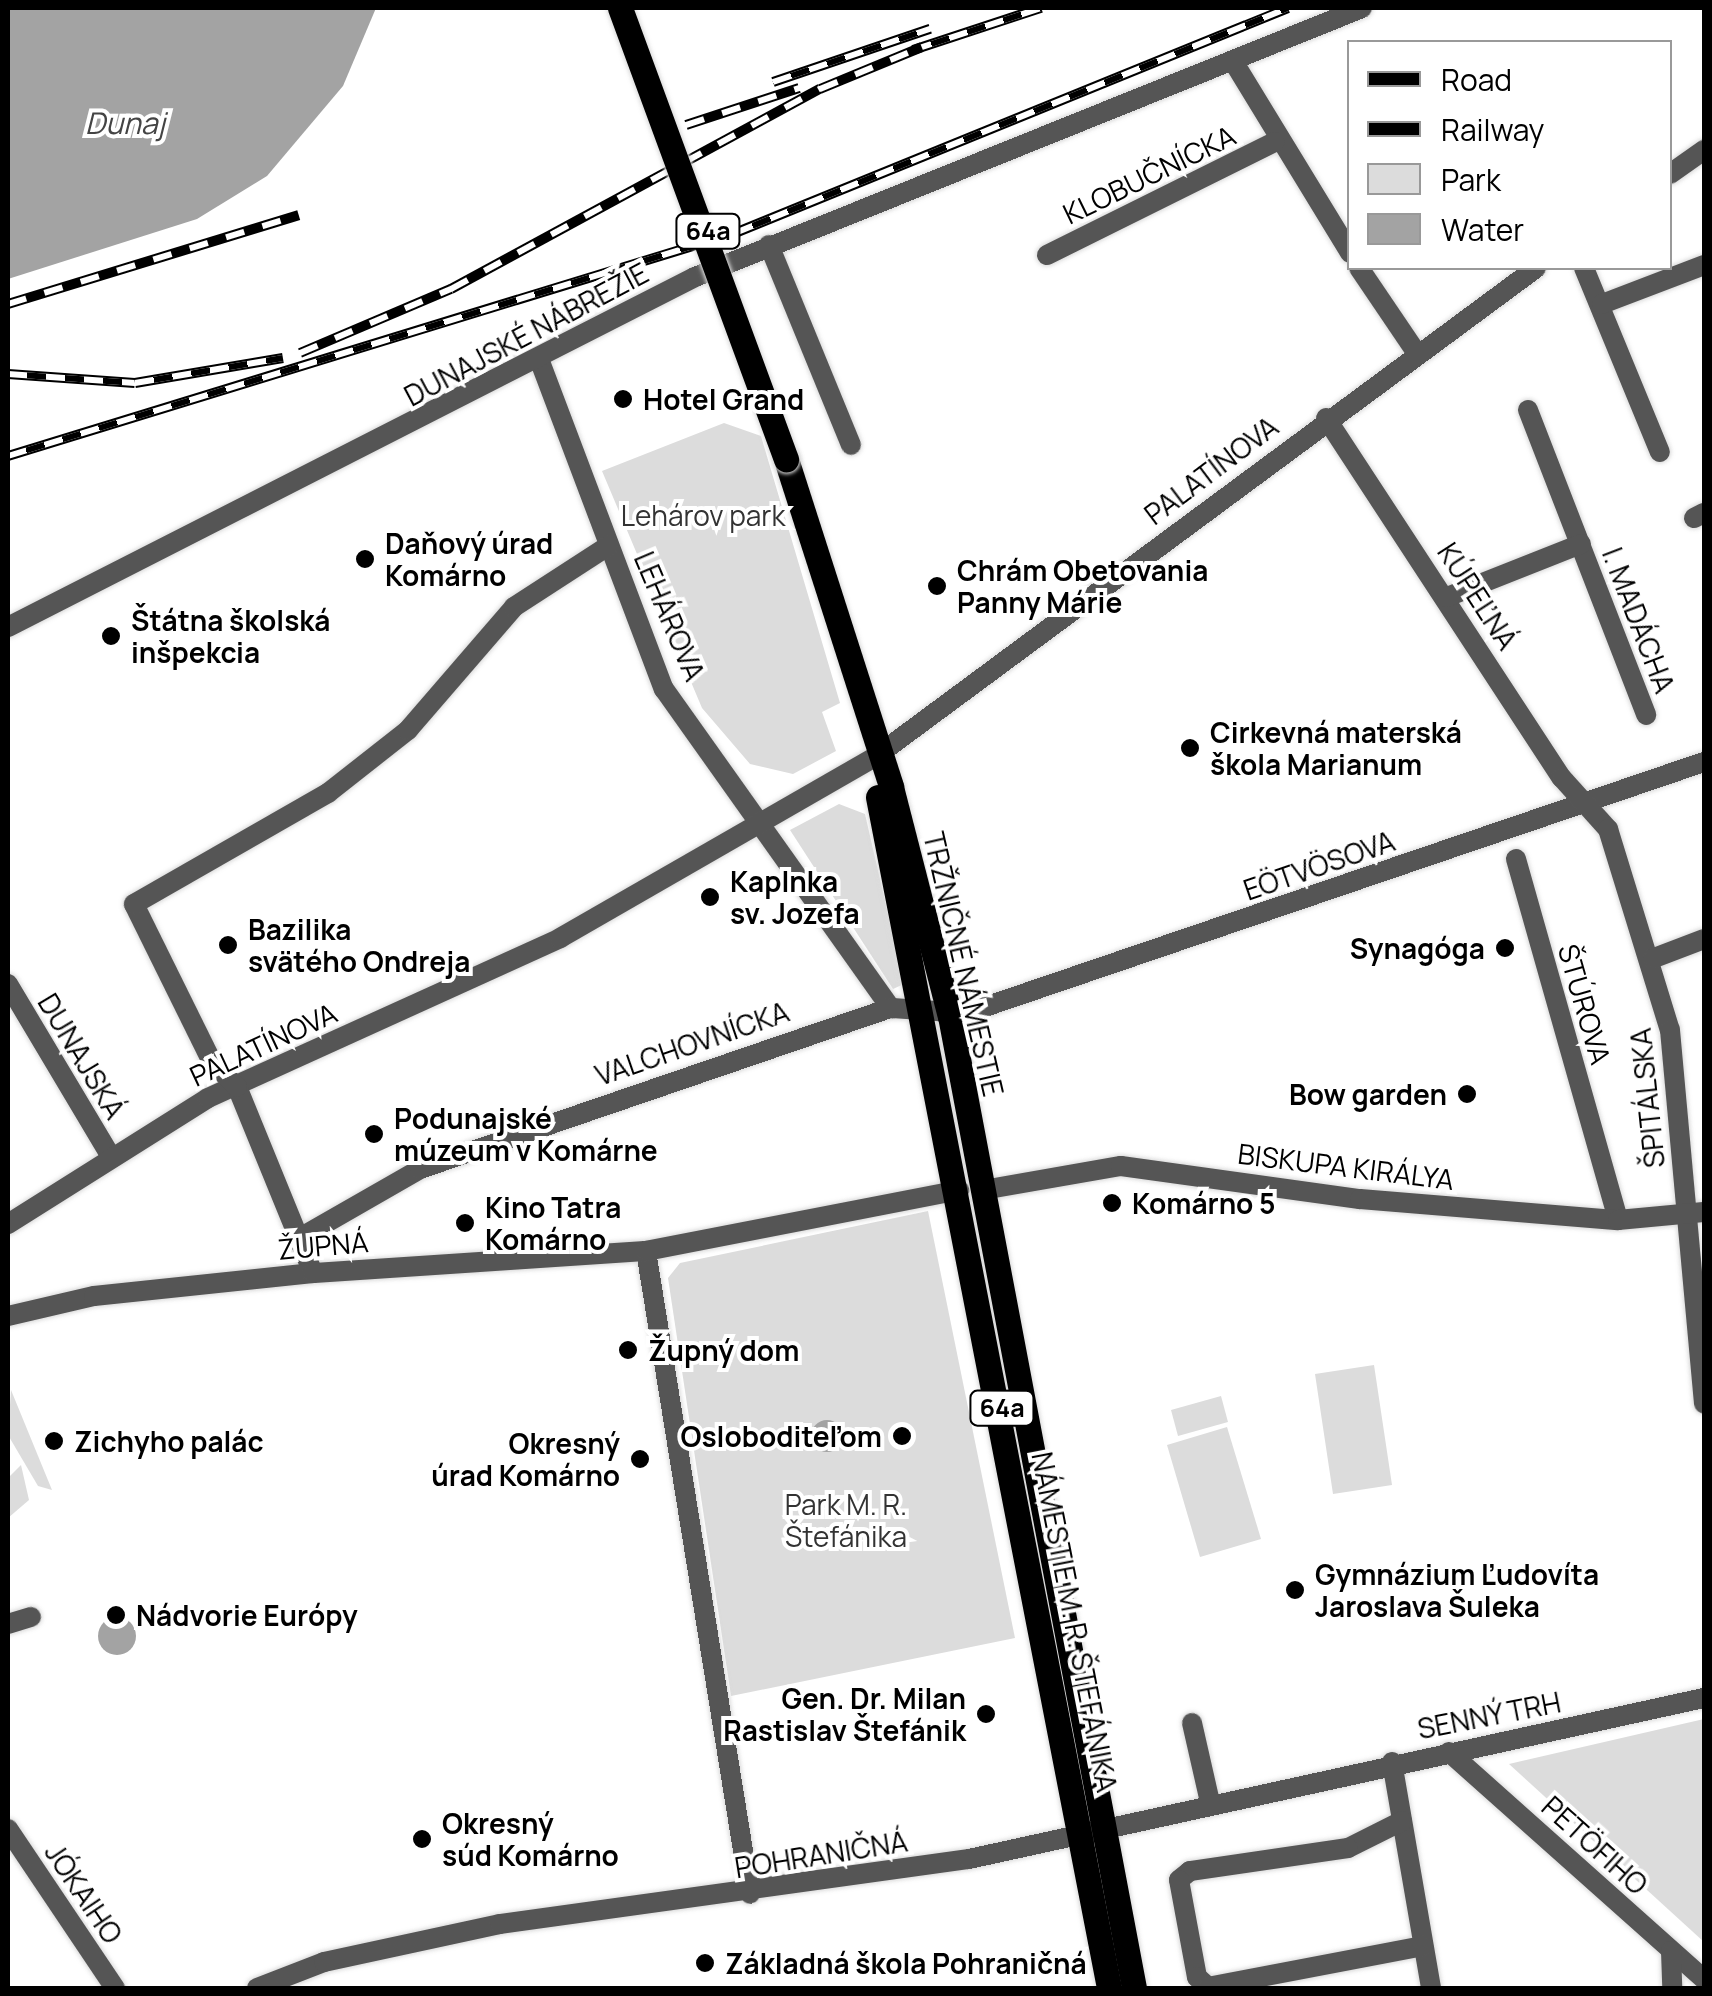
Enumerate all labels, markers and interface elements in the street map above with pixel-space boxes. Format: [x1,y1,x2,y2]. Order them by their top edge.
legend [1347,40,1672,270]
text: Road [1441,59,1512,100]
water label: Dunaj [85,105,165,141]
text: Railway [1441,109,1544,150]
street label: KLOBUČNÍCKA [1057,118,1241,230]
text: Park [1441,159,1501,200]
text: Water [1441,209,1524,250]
road number: 64a [673,211,743,251]
street label: DUNAJSKÉ NÁBREŽIE [398,256,654,412]
place label: Hotel Grand [643,382,804,416]
marker: Hotel Grand [612,388,634,410]
street label: PALATÍNOVA [1138,409,1284,531]
park label: Lehárov park [621,498,785,532]
place label: Daňový úrad Komárno [385,526,553,592]
street label: KÚPEĽNÁ [1431,536,1525,656]
street label: I. MADÁCHA [1596,543,1682,697]
street label: LEHÁROVA [628,546,712,686]
marker: Daňový úrad Komárno [354,548,376,570]
place label: Chrám Obetovania Panny Márie [957,553,1208,619]
marker: Chrám Obetovania Panny Márie [926,575,948,597]
place label: Štátna školská inšpekcia [131,603,330,669]
marker: Štátna školská inšpekcia [100,625,122,647]
place label: Cirkevná materská škola Marianum [1210,715,1462,781]
marker: Cirkevná materská škola Marianum [1179,737,1201,759]
street label: EÖTVÖSOVA [1239,823,1399,907]
street label: TRŽNIČNÉ NÁMESTIE [917,829,1011,1099]
place label: Kaplnka sv. Jozefa [730,864,860,930]
marker: Kaplnka sv. Jozefa [699,886,721,908]
place label: Bazilika svätého Ondreja [248,912,470,978]
place label: Synagóga [1350,931,1485,965]
marker: Bazilika svätého Ondreja [217,934,239,956]
marker: Synagóga [1494,937,1516,959]
street label: ŠTÚROVA [1552,940,1618,1068]
street label: DUNAJSKÁ [32,987,132,1125]
street label: VALCHOVNÍCKA [591,994,793,1092]
street label: PALATÍNOVA [184,995,342,1093]
street label: ŠPITÁLSKA [1623,1026,1671,1170]
place label: Bow garden [1289,1077,1447,1111]
marker: Bow garden [1456,1083,1478,1105]
place label: Podunajské múzeum v Komárne [394,1101,658,1167]
marker: Podunajské múzeum v Komárne [363,1123,385,1145]
street label: BISKUPA KIRÁLYA [1236,1136,1456,1196]
place label: Komárno 5 [1132,1186,1275,1220]
place label: Kino Tatra Komárno [485,1190,621,1256]
marker: Komárno 5 [1101,1192,1123,1214]
marker: Kino Tatra Komárno [454,1212,476,1234]
street label: ŽUPNÁ [276,1224,370,1266]
place label: Župný dom [648,1333,799,1367]
marker: Župný dom [617,1339,639,1361]
road number: 64a [967,1388,1037,1428]
place label: Osloboditeľom [680,1419,882,1453]
place label: Zichyho palác [74,1424,264,1458]
marker: Osloboditeľom [891,1425,913,1447]
place label: Okresný úrad Komárno [431,1426,620,1492]
marker: Zichyho palác [43,1430,65,1452]
marker: Okresný úrad Komárno [629,1448,651,1470]
street label: NÁMESTIE M. R. ŠTEFÁNIKA [1026,1449,1124,1795]
park label: Park M. R. Štefánika [785,1487,907,1553]
place label: Gymnázium Ľudovíta Jaroslava Šuleka [1315,1557,1599,1623]
marker: Gymnázium Ľudovíta Jaroslava Šuleka [1284,1579,1306,1601]
place label: Nádvorie Európy [136,1598,358,1632]
marker: Nádvorie Európy [105,1604,127,1626]
place label: Gen. Dr. Milan Rastislav Štefánik [723,1681,966,1747]
street label: SENNÝ TRH [1414,1685,1564,1745]
marker: Gen. Dr. Milan Rastislav Štefánik [975,1703,997,1725]
street label: PETÖFIHO [1535,1789,1655,1901]
place label: Okresný súd Komárno [442,1806,619,1872]
street label: POHRANIČNÁ [732,1824,910,1884]
marker: Okresný súd Komárno [411,1828,433,1850]
street label: JÓKAIHO [38,1837,130,1949]
place label: Základná škola Pohraničná [725,1946,1087,1980]
marker: Základná škola Pohraničná [694,1952,716,1974]

